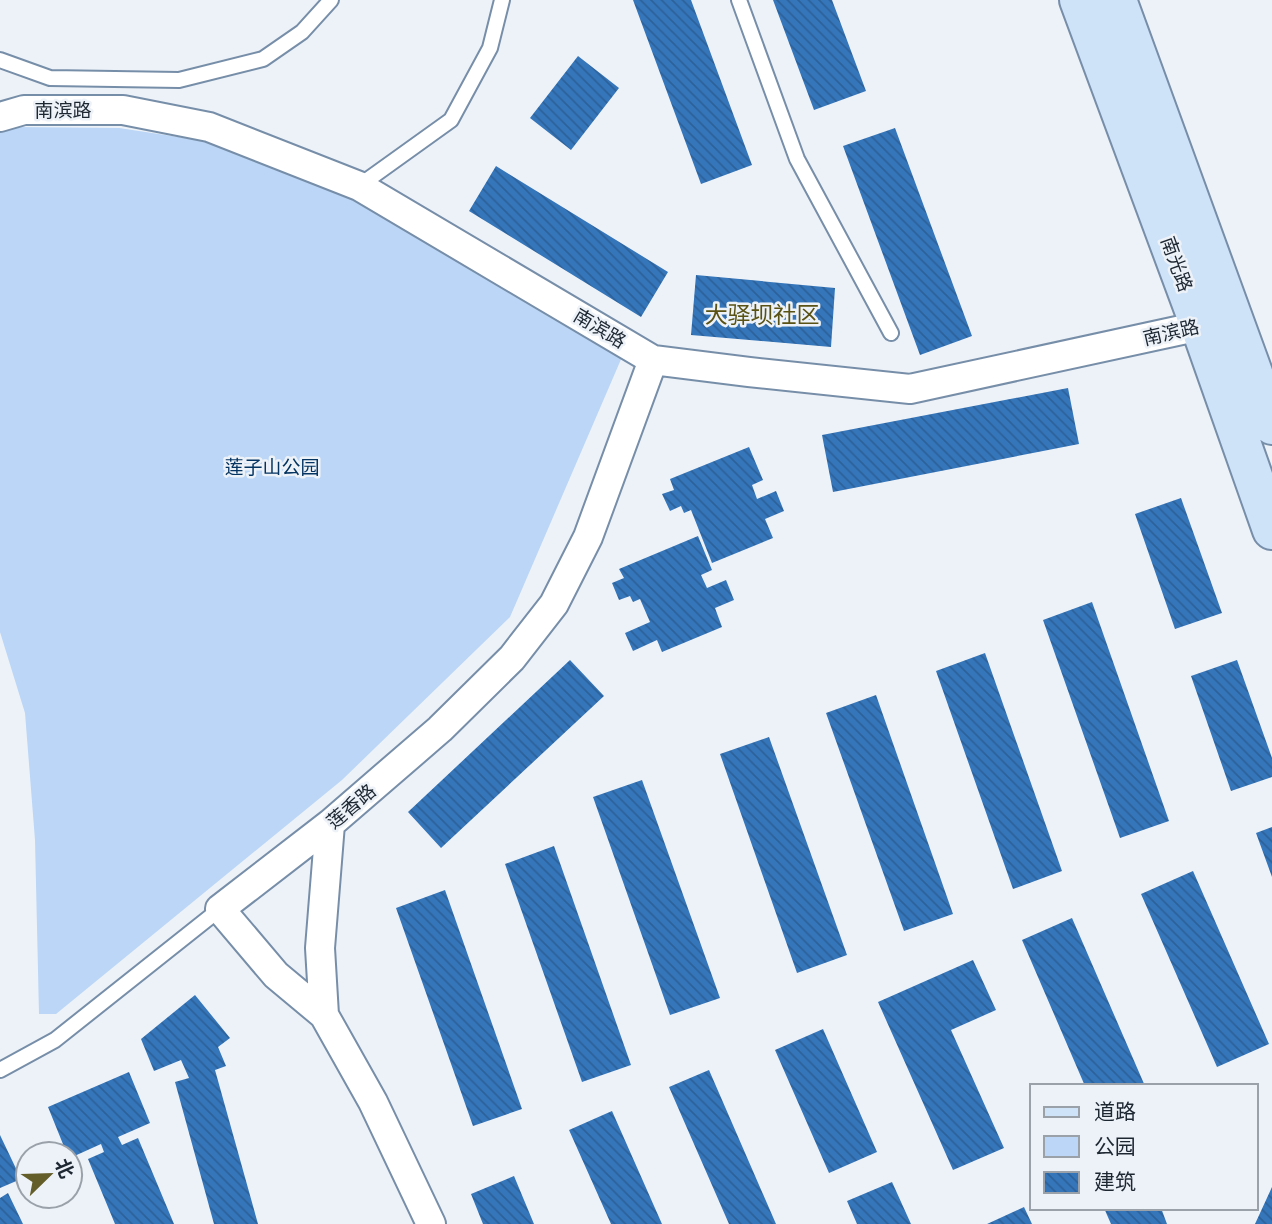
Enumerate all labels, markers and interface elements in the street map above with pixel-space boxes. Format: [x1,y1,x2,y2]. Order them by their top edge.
street label: 南滨路 [34,98,92,121]
street label: 南光路 [1157,233,1198,295]
district label: 大驿坝社区 [705,300,820,328]
street label: 南滨路 [570,303,631,352]
street label: 南滨路 [1141,314,1201,349]
park label: 莲子山公园 [224,455,320,478]
street label: 莲香路 [321,778,380,833]
legend [1030,1084,1258,1210]
text: 道路 [1094,1098,1136,1123]
text: 公园 [1094,1133,1136,1158]
north arrow [14,1140,84,1210]
text: 北 [51,1155,79,1181]
text: 建筑 [1094,1168,1136,1193]

